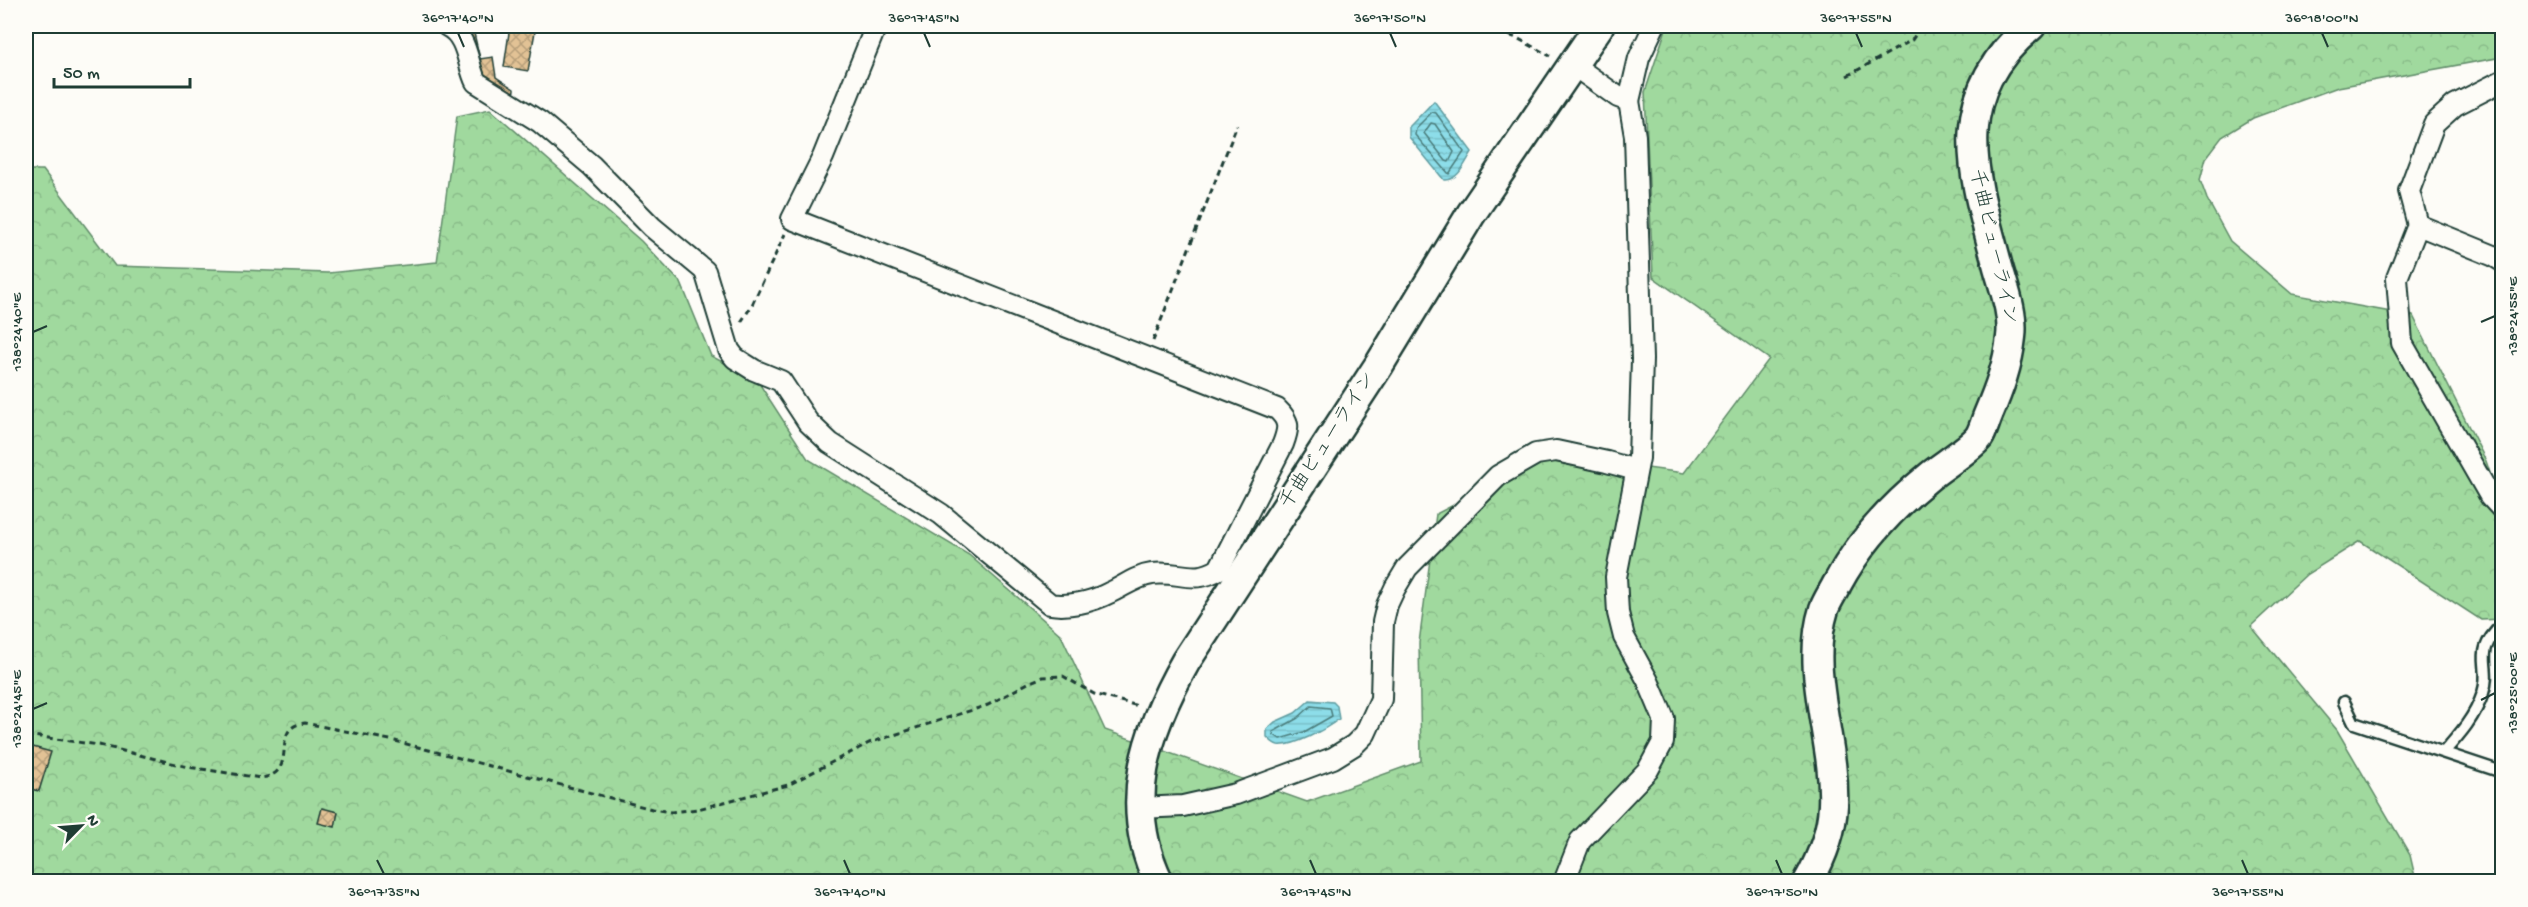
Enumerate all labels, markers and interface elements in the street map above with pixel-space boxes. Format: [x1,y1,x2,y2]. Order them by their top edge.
text: 36°17'40"N [421,10,494,28]
text: 36°17'45"N [888,10,960,28]
text: 36°17'50"N [1353,10,1426,28]
text: 36°17'55"N [1819,10,1892,28]
text: 36°18'00"N [2284,10,2359,28]
scale bar [54,51,190,89]
text: 50 m [63,64,100,85]
street label: 千曲ビューライン [1963,167,2022,327]
text: 138°24'55"E [2505,276,2523,356]
text: 138°24'40"E [9,292,27,372]
street label: 千曲ビューライン [1275,367,1382,514]
text: 138°25'00"E [2505,652,2523,734]
text: 138°24'45"E [9,670,27,749]
north arrow [51,796,111,856]
text: N [81,812,102,830]
text: 36°17'35"N [347,884,420,902]
text: 36°17'40"N [813,884,886,902]
text: 36°17'45"N [1280,884,1352,902]
text: 36°17'50"N [1745,884,1818,902]
text: 36°17'55"N [2211,884,2284,902]

